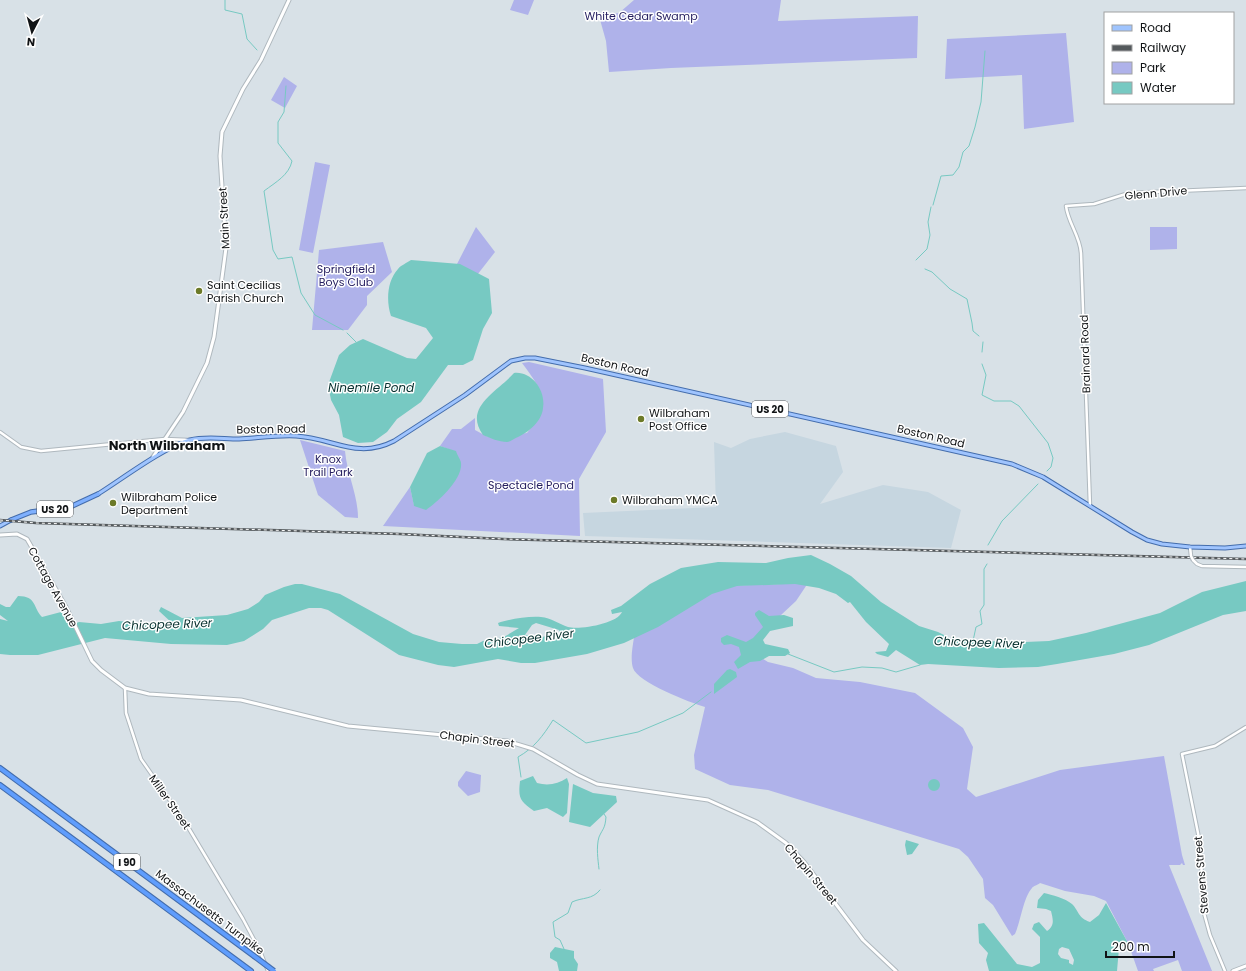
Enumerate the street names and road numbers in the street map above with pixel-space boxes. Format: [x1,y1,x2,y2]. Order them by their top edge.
street label: Glenn Drive [1124,182,1188,204]
street label: Main Street [214,187,234,249]
street label: Brainard Road [1076,314,1094,394]
street label: Boston Road [580,349,650,381]
road number: US 20 [752,401,788,417]
street label: Boston Road [236,420,306,438]
street label: Boston Road [896,420,966,452]
road number: US 20 [37,501,73,517]
street label: Cottage Avenue [24,544,82,630]
street label: Chapin Street [439,726,515,752]
street label: Miller Street [145,771,195,833]
street label: Stevens Street [1190,835,1212,915]
street label: Chapin Street [781,840,841,908]
road number: I 90 [114,854,140,870]
street label: Massachusetts Turnpike [152,866,268,958]

